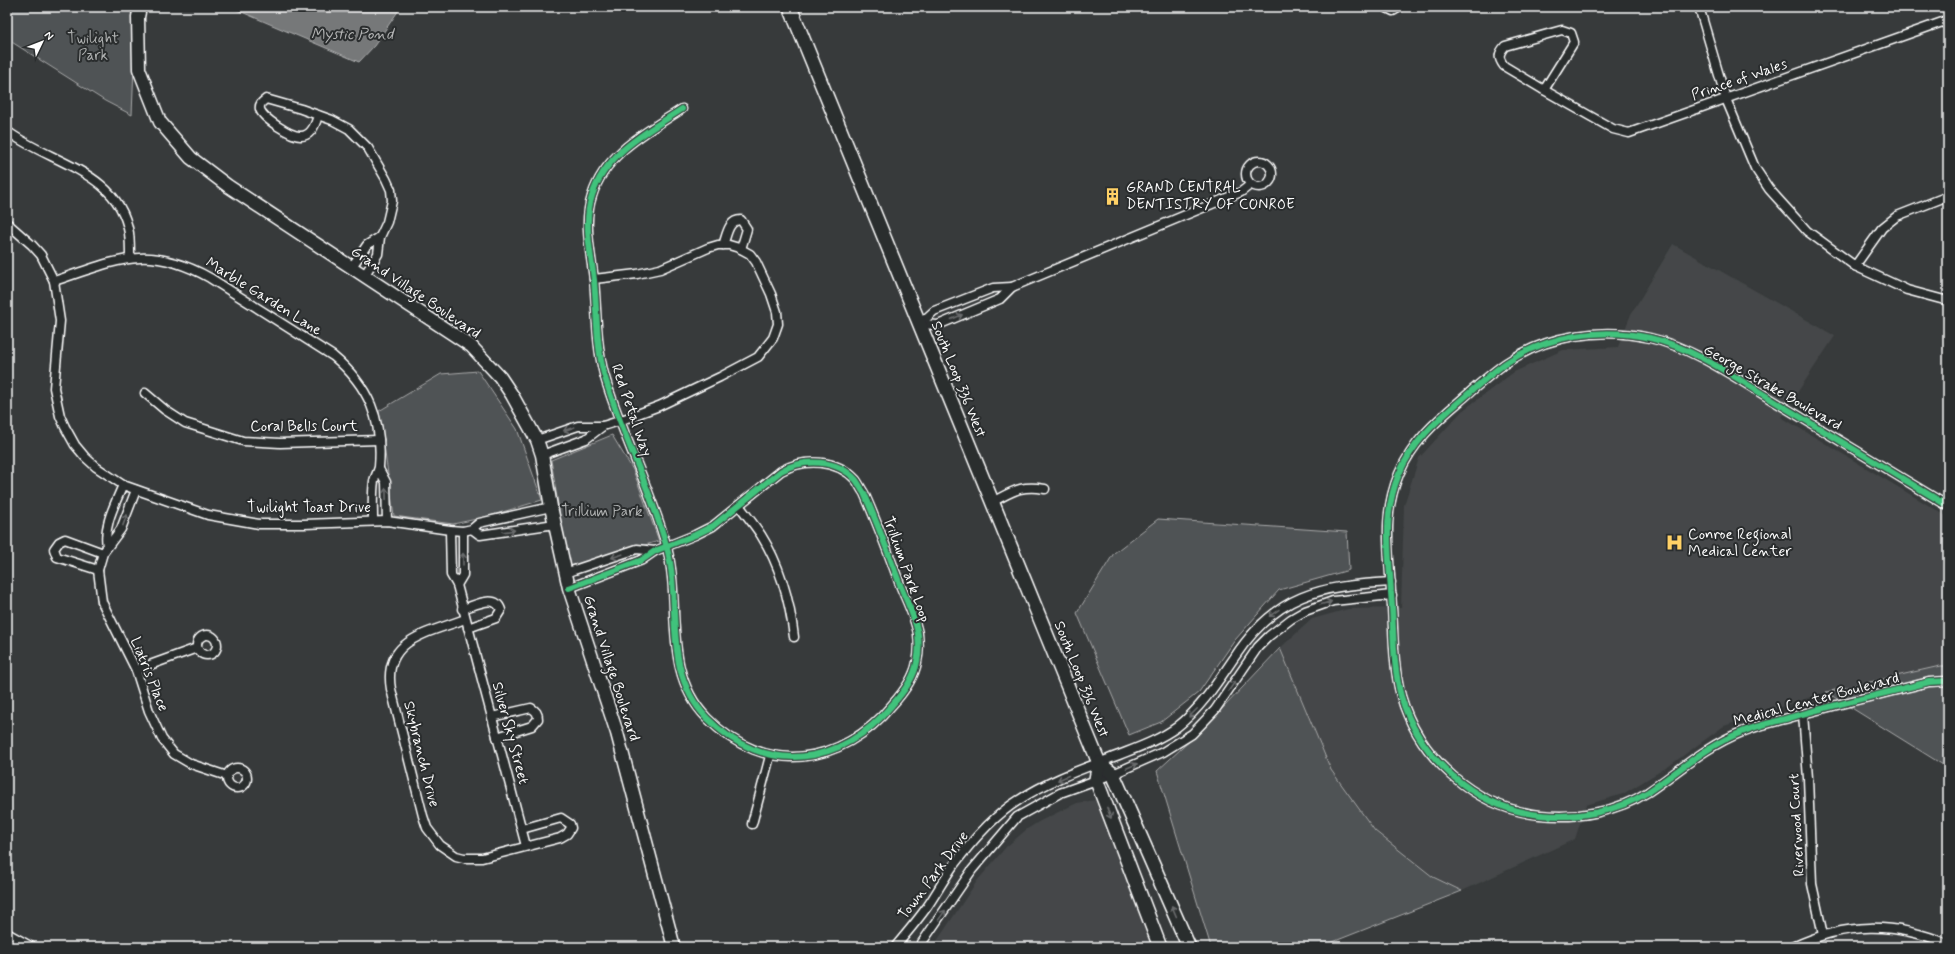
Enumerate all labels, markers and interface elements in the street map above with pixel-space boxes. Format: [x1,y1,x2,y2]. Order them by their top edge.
north arrow [22,22,62,62]
water label: Mystic Pond [311,24,395,45]
text: N [41,28,56,43]
park label: Twilight Park [67,29,119,66]
street label: Prince of Wales [1689,54,1790,106]
place label: GRAND CENTRAL DENTISTRY OF CONROE [1126,178,1295,215]
building icon: GRAND CENTRAL DENTISTRY OF CONROE [1103,186,1123,206]
street label: Grand Village Boulevard [346,242,484,345]
street label: Marble Garden Lane [202,253,325,341]
one-way arrow [951,313,963,320]
street label: South Loop 336 West [926,318,991,441]
street label: George Strake Boulevard [1699,340,1845,437]
street label: Red Petal Way [606,362,656,459]
street label: Coral Bells Court [250,417,358,437]
one-way arrow [563,426,576,433]
one-way arrow [383,488,390,501]
street label: Twilight Toast Drive [247,498,371,518]
park label: Trillium Park [561,502,643,522]
street label: Trillium Park Loop [878,514,935,625]
one-way arrow [121,515,129,527]
place label: Conroe Regional Medical Center [1688,525,1792,562]
one-way arrow [502,527,515,535]
hospital icon: Conroe Regional Medical Center [1665,533,1685,553]
one-way arrow [459,553,467,566]
one-way arrow [611,553,624,560]
street label: Grand Village Boulevard [577,593,644,744]
one-way arrow [1320,599,1333,606]
one-way arrow [1269,609,1280,617]
street label: South Loop 336 West [1049,618,1114,741]
street label: Liatris Place [125,634,173,715]
street label: Medical Center Boulevard [1731,668,1902,732]
street label: Silver Sky Street [487,680,533,787]
one-way arrow [1228,680,1236,692]
street label: Skybranch Drive [398,699,444,810]
one-way arrow [1188,708,1198,718]
one-way arrow [1126,762,1138,769]
street label: Riverwood Court [1784,772,1810,877]
one-way arrow [1057,774,1069,782]
one-way arrow [1106,806,1114,818]
street label: Town Park Drive [894,827,974,924]
one-way arrow [1170,905,1177,917]
one-way arrow [938,910,946,921]

